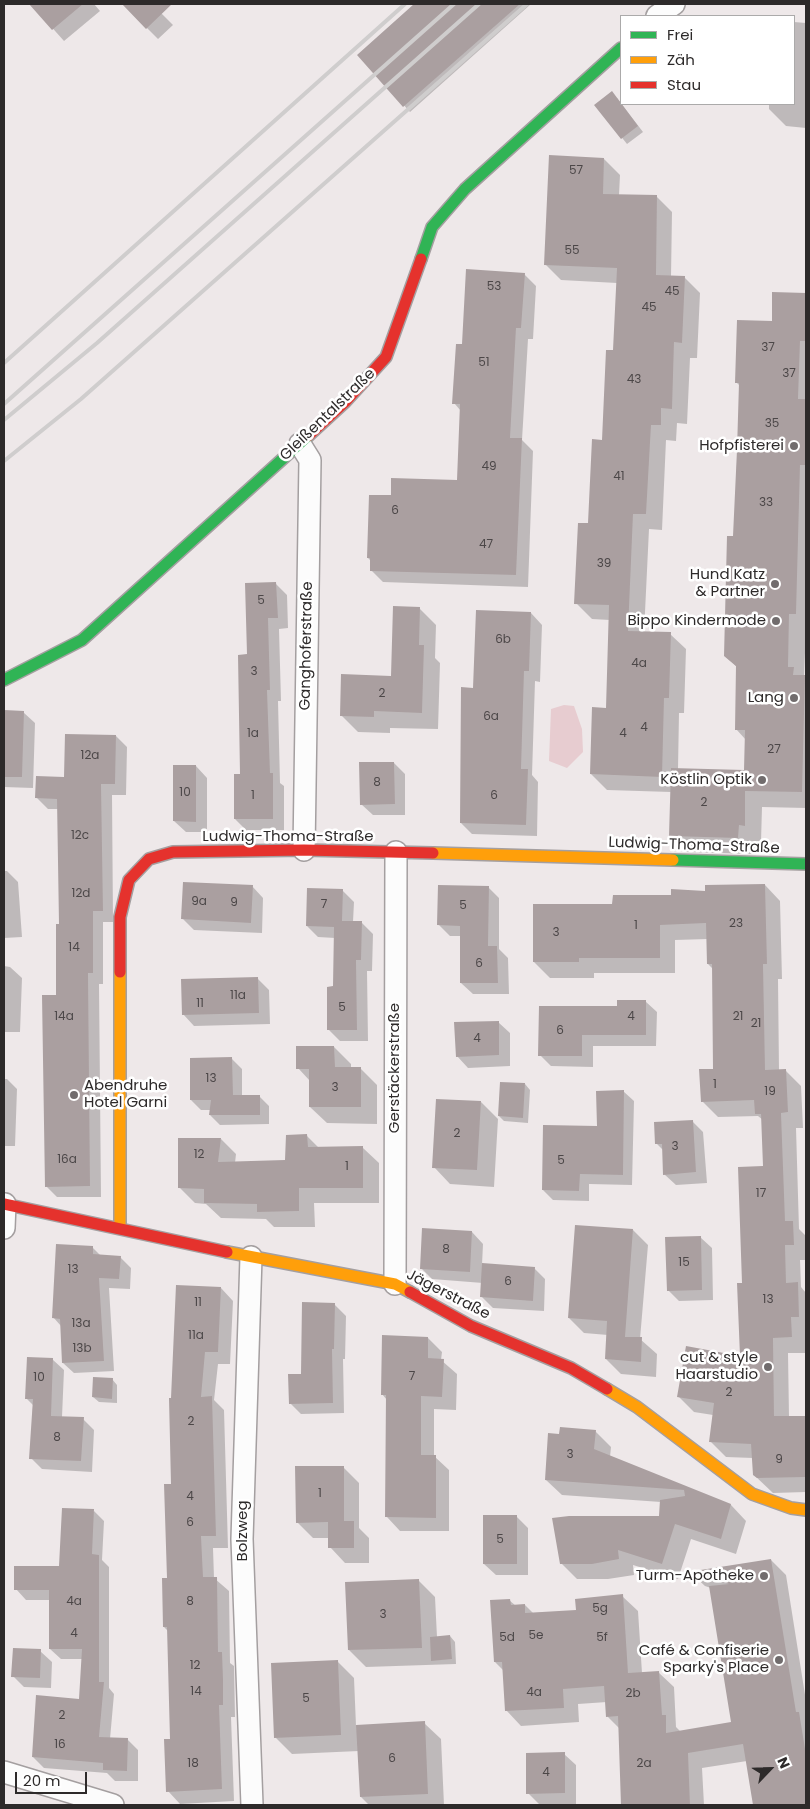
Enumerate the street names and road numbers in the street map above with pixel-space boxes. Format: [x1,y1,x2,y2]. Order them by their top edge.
street label: Gleißentalstraße [277,365,379,465]
street label: Ganghoferstraße [297,581,317,711]
street label: Ludwig-Thoma-Straße [202,828,374,846]
street label: Ludwig-Thoma-Straße [608,834,780,858]
street label: Gerstäckerstraße [386,1003,404,1133]
street label: Jägerstraße [403,1266,493,1324]
street label: Bolzweg [234,1500,252,1562]

